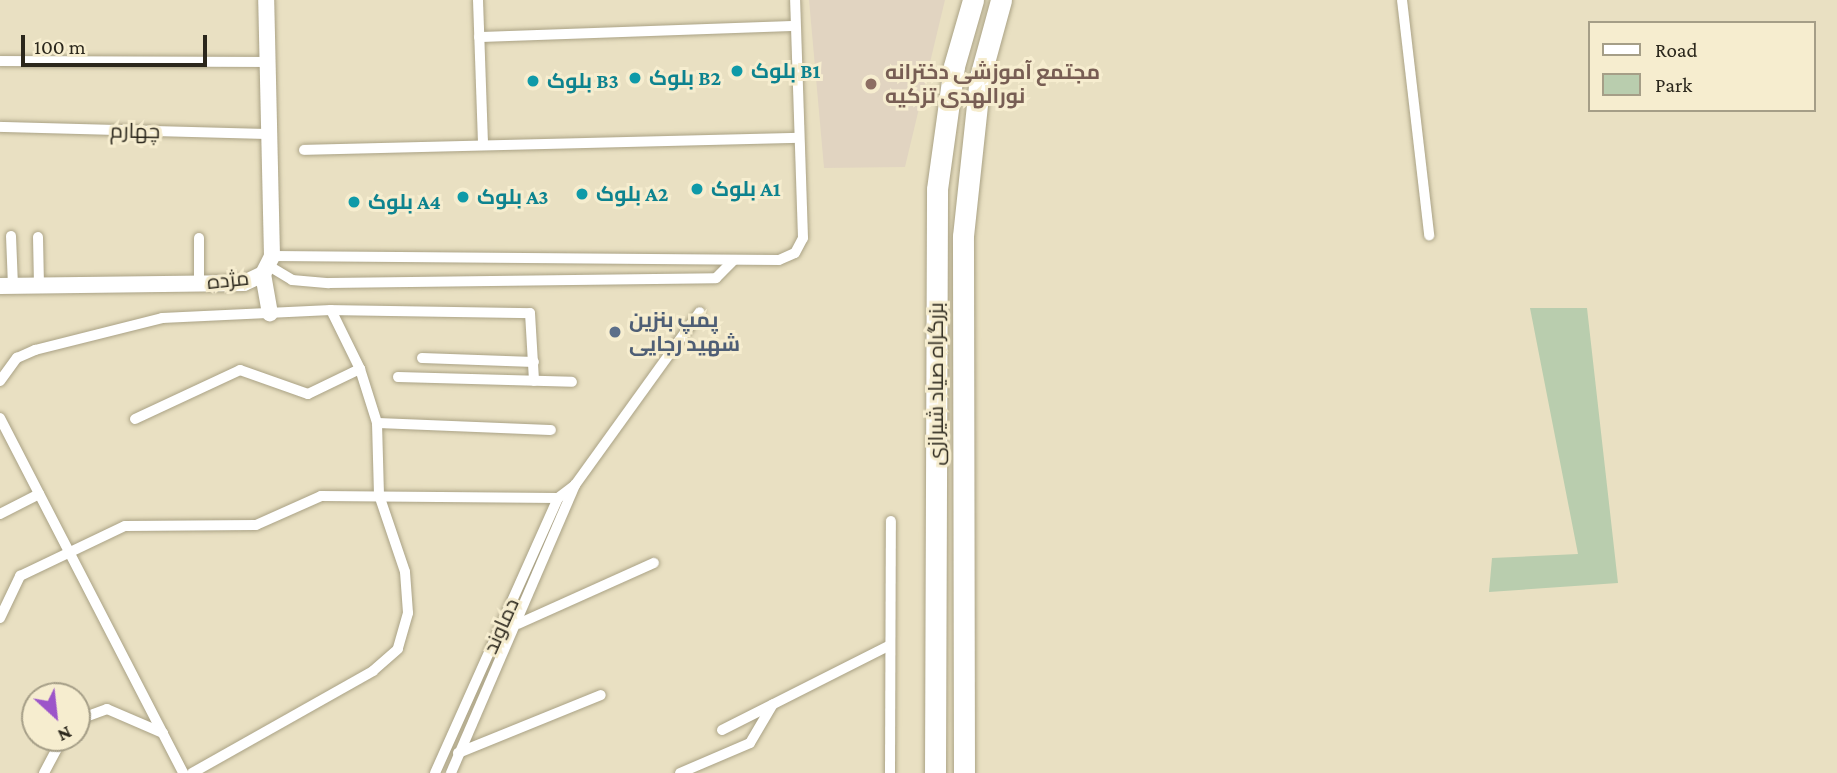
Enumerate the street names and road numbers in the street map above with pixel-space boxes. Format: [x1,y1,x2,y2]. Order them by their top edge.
street label: چهارم [110,118,160,144]
street label: مژده [206,265,250,295]
street label: بزرگراه صیاد شیرازی [923,302,949,466]
street label: دماوند [478,594,524,658]

